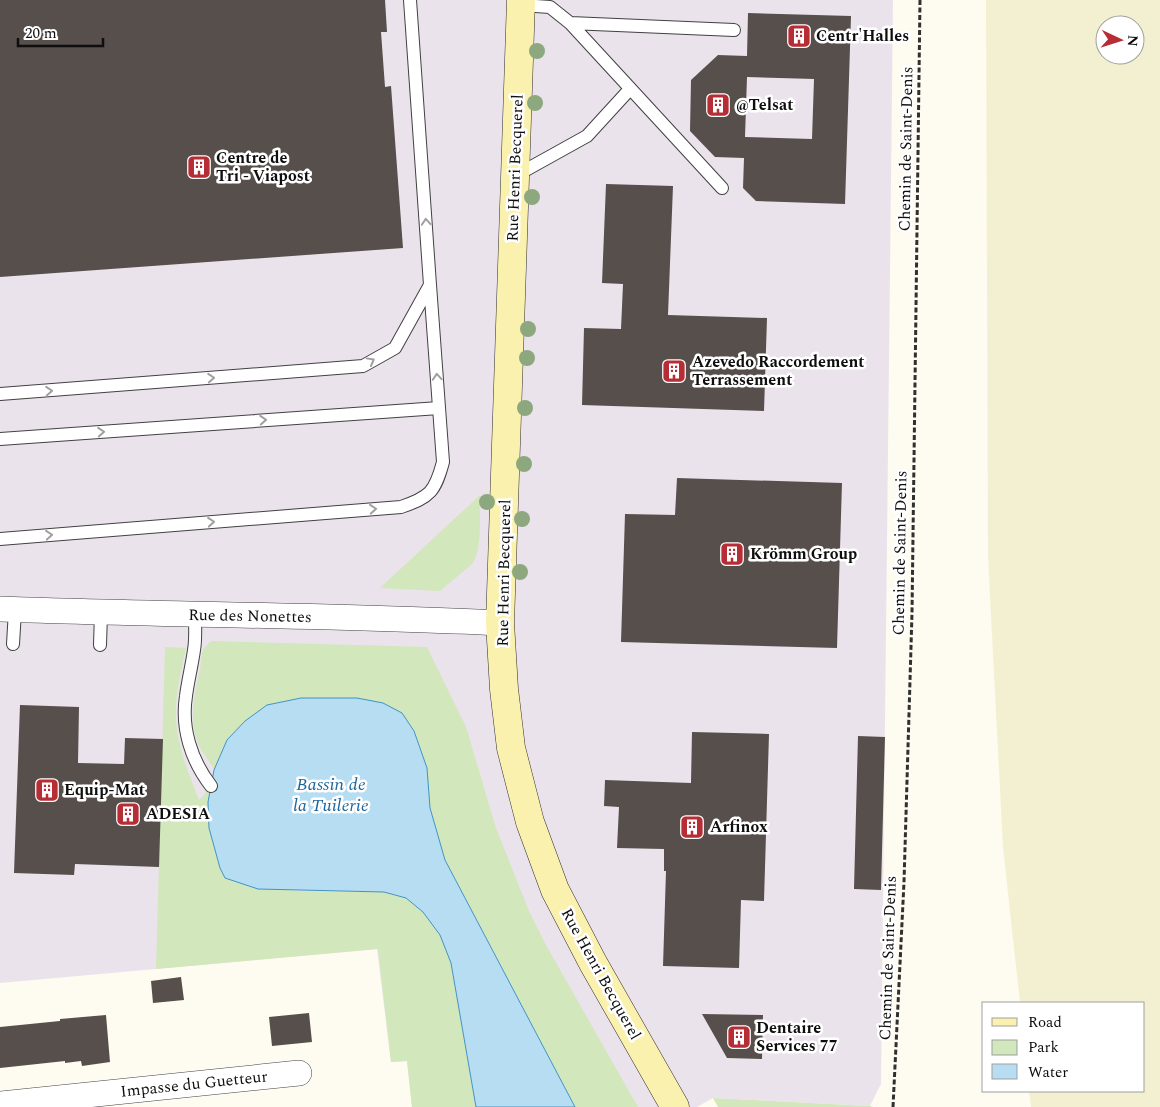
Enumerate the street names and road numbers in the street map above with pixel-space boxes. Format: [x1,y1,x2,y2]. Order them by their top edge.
street label: Chemin de Saint-Denis [893,66,919,232]
street label: Rue Henri Becquerel [500,94,530,242]
street label: Chemin de Saint-Denis [887,470,913,636]
street label: Rue Henri Becquerel [491,499,517,647]
street label: Rue des Nonettes [188,603,312,629]
street label: Chemin de Saint-Denis [873,875,903,1041]
street label: Rue Henri Becquerel [555,904,647,1044]
street label: Impasse du Guetteur [119,1064,269,1104]

